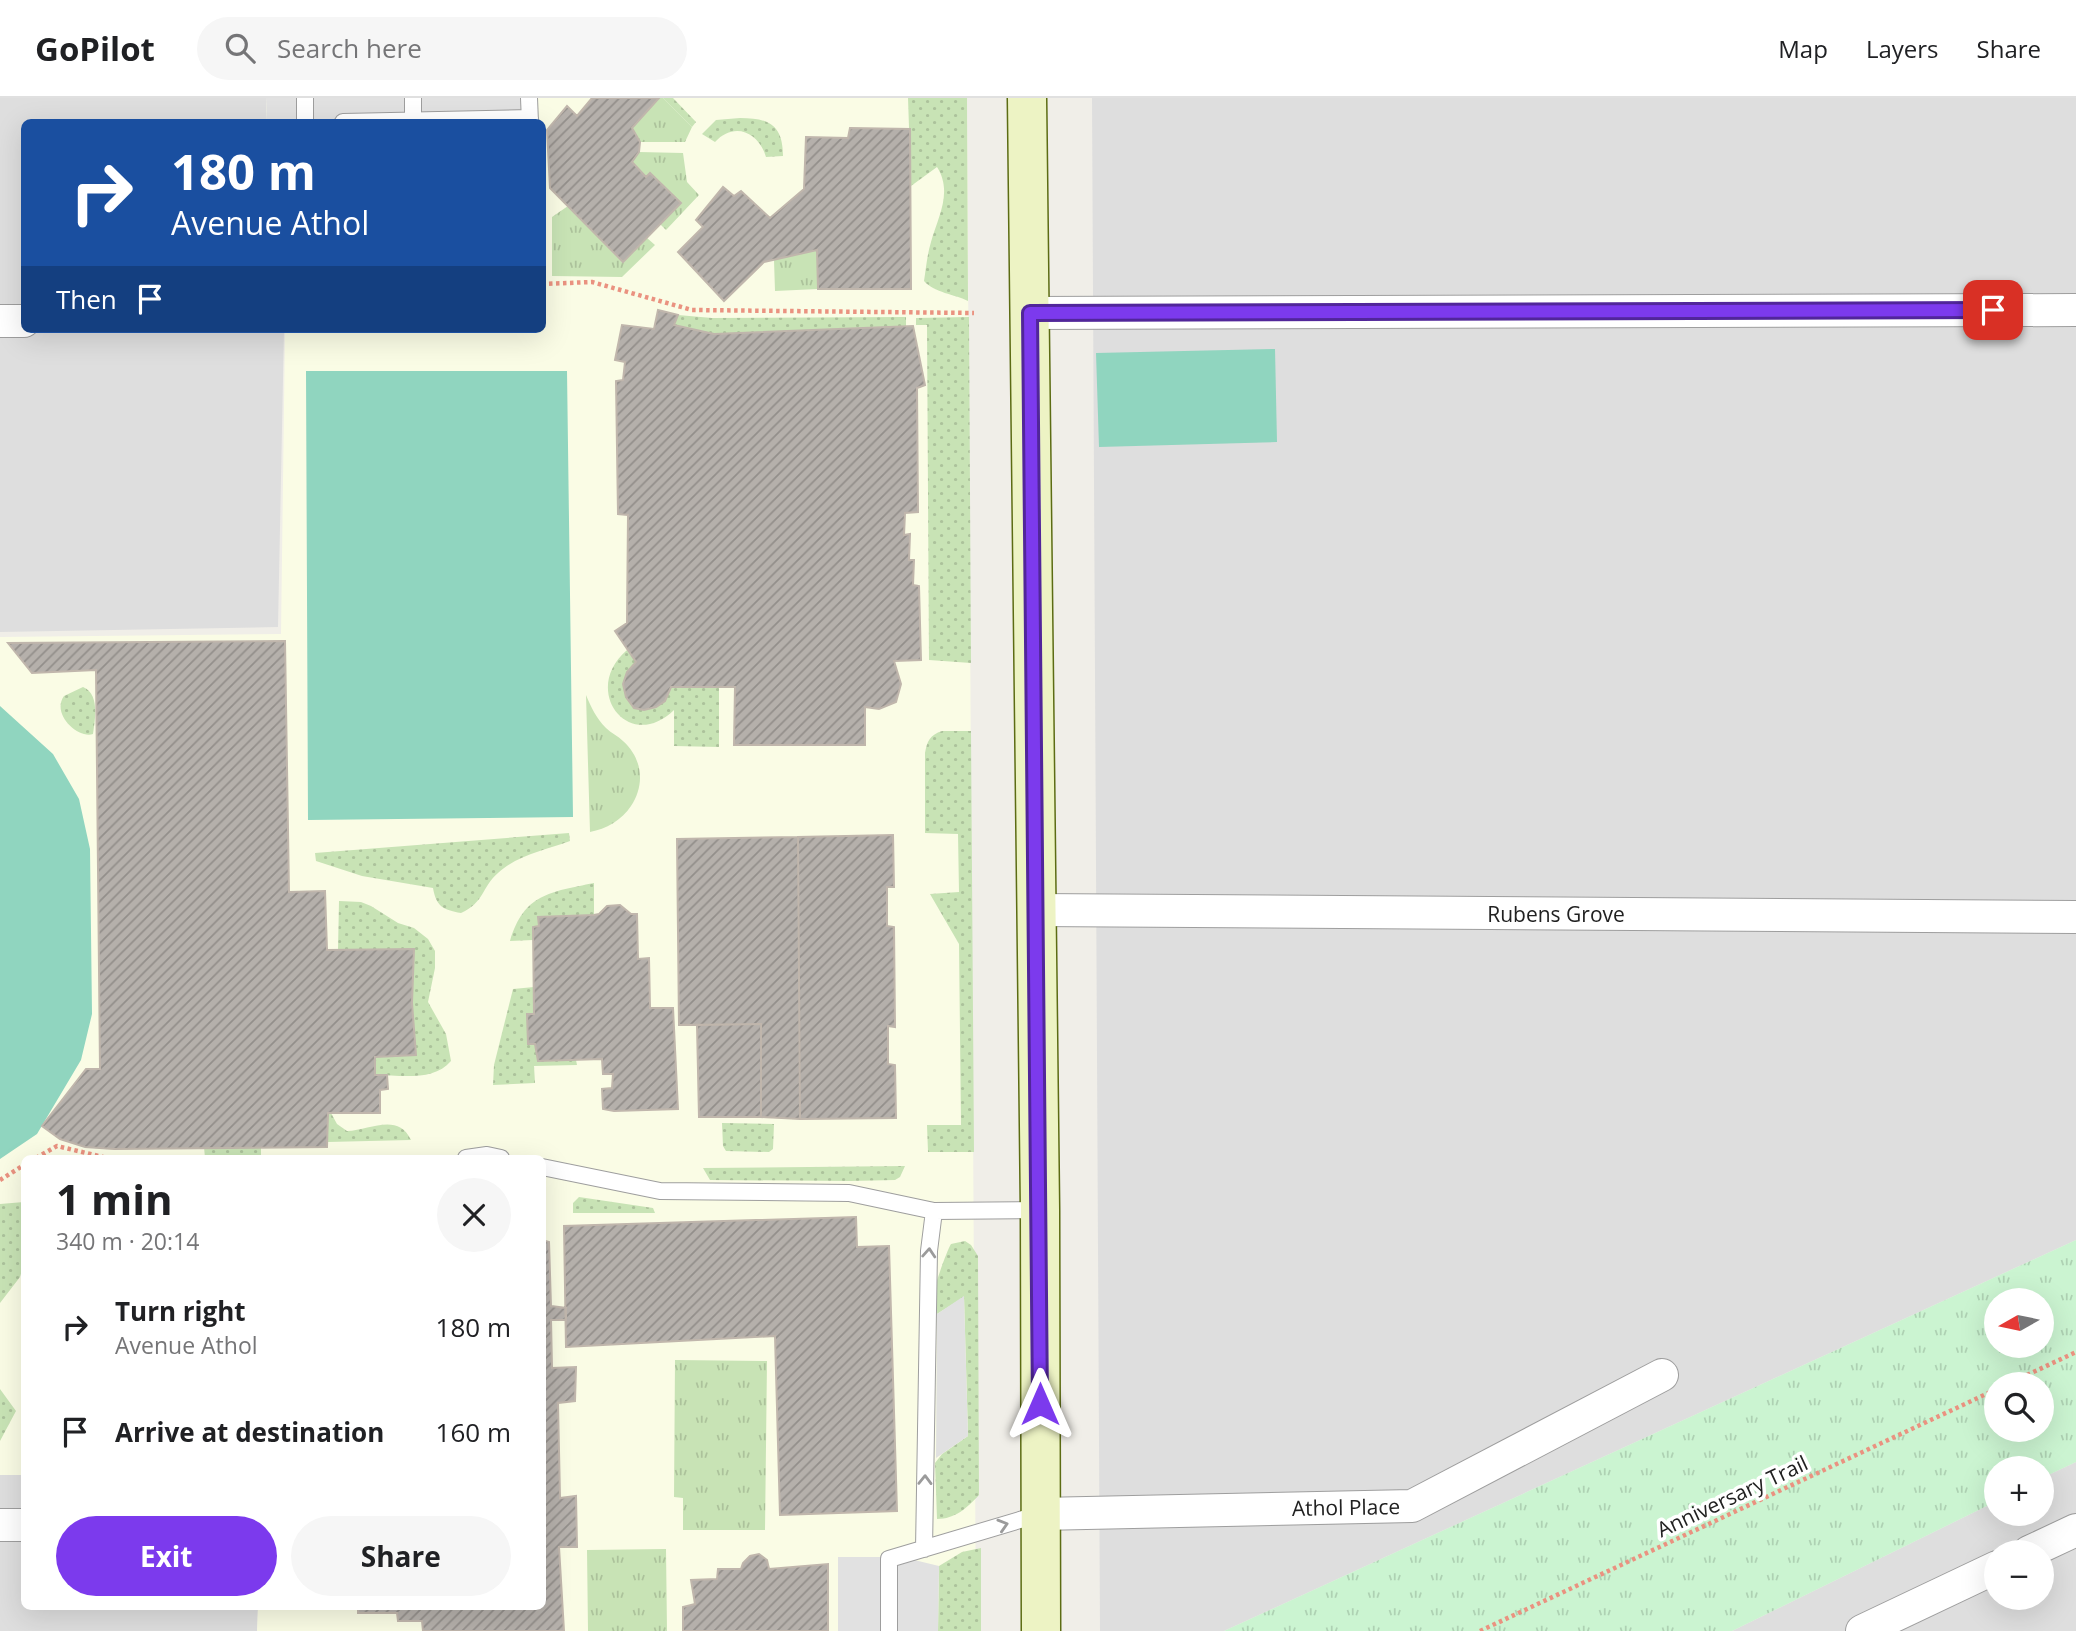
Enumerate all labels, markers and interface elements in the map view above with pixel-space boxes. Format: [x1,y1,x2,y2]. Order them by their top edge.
search box [197,17,687,80]
text: GoPilot [35,26,155,71]
icon: search [221,29,259,67]
text: Search here [277,30,422,66]
text: Map [1778,32,1828,65]
text: Layers [1866,32,1939,65]
text: Share [1977,32,2041,65]
text: 180 m [171,138,316,204]
icon: right [56,147,147,238]
text: Avenue Athol [171,201,369,244]
icon: arrive [131,280,169,318]
pin [1963,280,2023,340]
text: Then [56,281,117,317]
icon: arrive [1974,291,2012,329]
street label: Rubens Grove [1487,900,1625,928]
text: 1 min [56,1170,173,1227]
button: close [437,1178,511,1252]
text: 340 m · 20:14 [56,1225,199,1257]
one-way arrow [921,1247,936,1258]
north arrow [1984,1288,2054,1358]
map controls [1984,1288,2054,1610]
text: Turn right [115,1293,246,1329]
icon: right [56,1308,94,1346]
text: 180 m [436,1309,511,1345]
text: Avenue Athol [115,1329,258,1361]
position arrow [1003,1367,1077,1441]
button: search [1984,1372,2054,1442]
icon: arrive [56,1413,94,1451]
text: Arrive at destination [115,1414,384,1450]
text: 160 m [436,1414,511,1450]
street label: Anniversary Trail [1652,1449,1812,1543]
button: + [1984,1456,2054,1526]
one-way arrow [917,1475,933,1485]
street label: Athol Place [1292,1492,1400,1522]
button: Exit [56,1516,277,1596]
button: Share [291,1516,511,1596]
one-way arrow [997,1519,1009,1534]
button: − [1984,1540,2054,1610]

